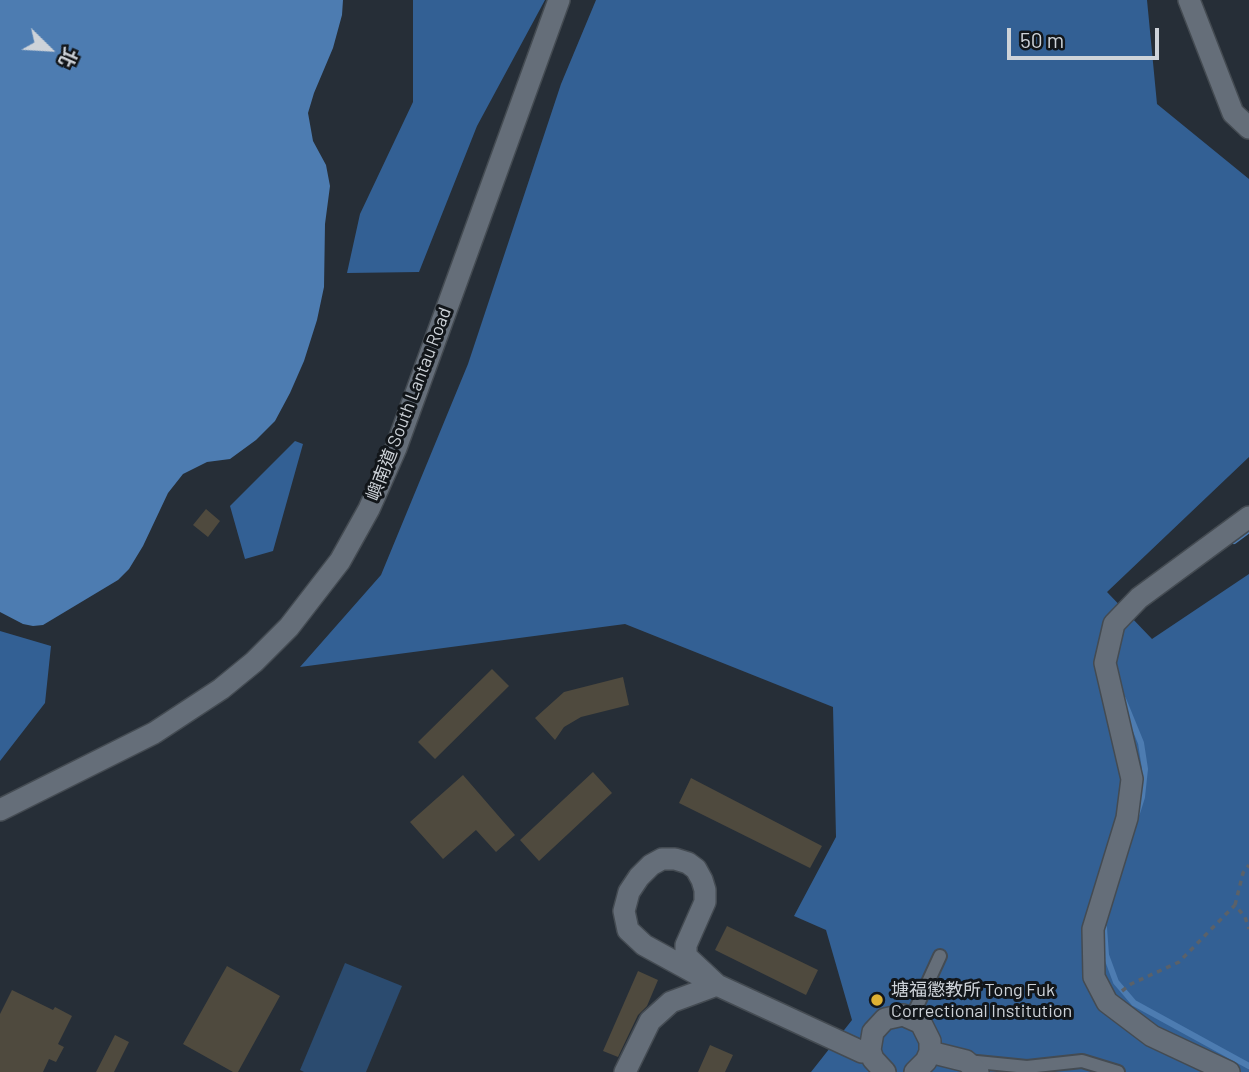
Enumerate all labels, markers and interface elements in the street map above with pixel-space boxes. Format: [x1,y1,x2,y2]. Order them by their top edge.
north arrow [14,14,84,84]
scale bar [1011,14,1163,58]
text: 50 m [1020,27,1064,52]
text: 北 [54,44,83,71]
street label: 嶼南道 South Lantau Road [362,304,456,504]
place label: 塘福懲教所 Tong Fuk Correctional Institution [891,979,1072,1021]
marker: 塘福懲教所 Tong Fuk Correctional Institution [869,992,885,1008]

